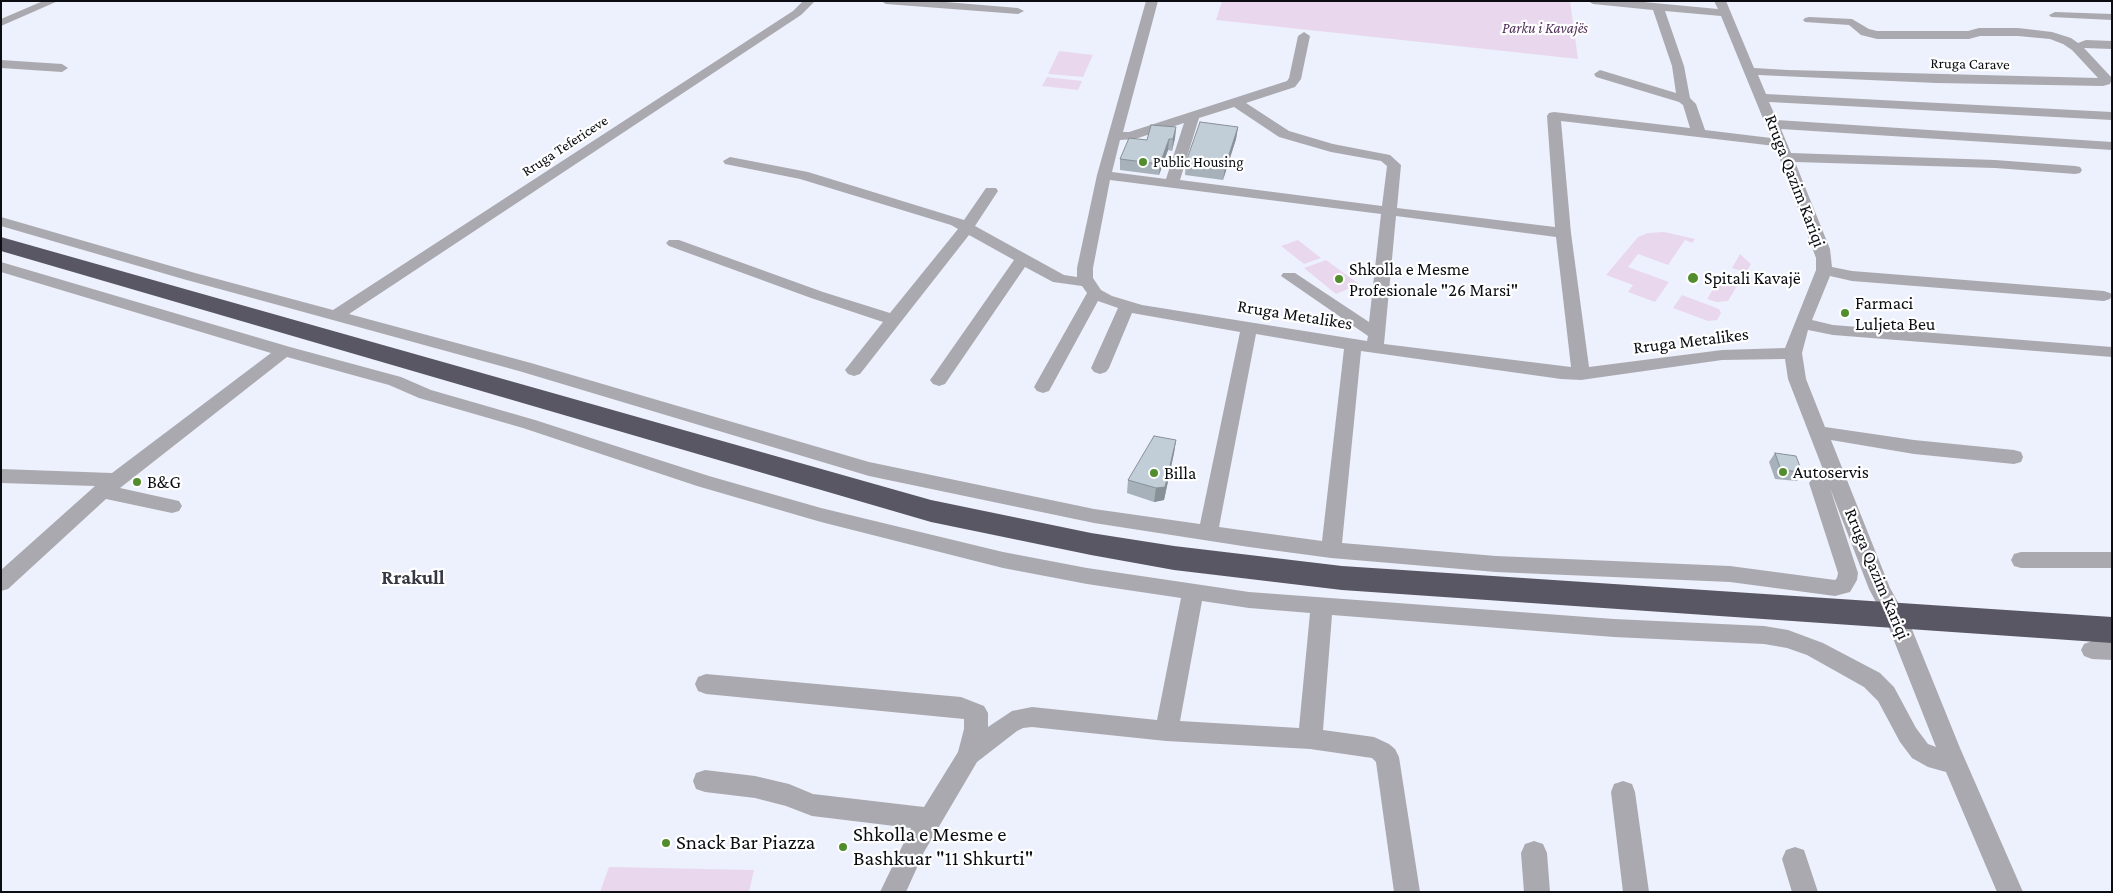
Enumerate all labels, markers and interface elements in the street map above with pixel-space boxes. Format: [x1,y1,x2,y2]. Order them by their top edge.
park label: Parku i Kavajës [1502,19,1588,37]
street label: Rruga Carave [1930,54,2010,74]
street label: Rruga Tefericeve [519,111,611,181]
street label: Rruga Qazim Kariqi [1760,112,1830,250]
place label: Public Housing [1153,153,1243,171]
marker: Public Housing [1137,156,1149,168]
place label: Shkolla e Mesme Profesionale "26 Marsi" [1349,258,1518,300]
place label: Spitali Kavajë [1704,267,1801,289]
marker: Spitali Kavajë [1686,271,1700,285]
marker: Shkolla e Mesme Profesionale "26 Marsi" [1333,273,1345,285]
place label: Farmaci Luljeta Beu [1855,292,1935,334]
street label: Rruga Metalikes [1236,295,1354,335]
marker: Farmaci Luljeta Beu [1839,307,1851,319]
street label: Rruga Metalikes [1632,323,1750,359]
place label: Autoservis [1793,461,1869,483]
place label: Billa [1164,462,1196,484]
marker: Autoservis [1777,466,1789,478]
marker: Billa [1148,467,1160,479]
place label: B&G [147,471,181,493]
marker: B&G [131,476,143,488]
street label: Rruga Qazim Kariqi [1840,505,1914,643]
district label: Rrakull [381,566,445,590]
place label: Shkolla e Mesme e Bashkuar "11 Shkurti" [853,822,1033,872]
place label: Snack Bar Piazza [676,830,815,856]
marker: Snack Bar Piazza [660,837,672,849]
marker: Shkolla e Mesme e Bashkuar "11 Shkurti" [837,841,849,853]

